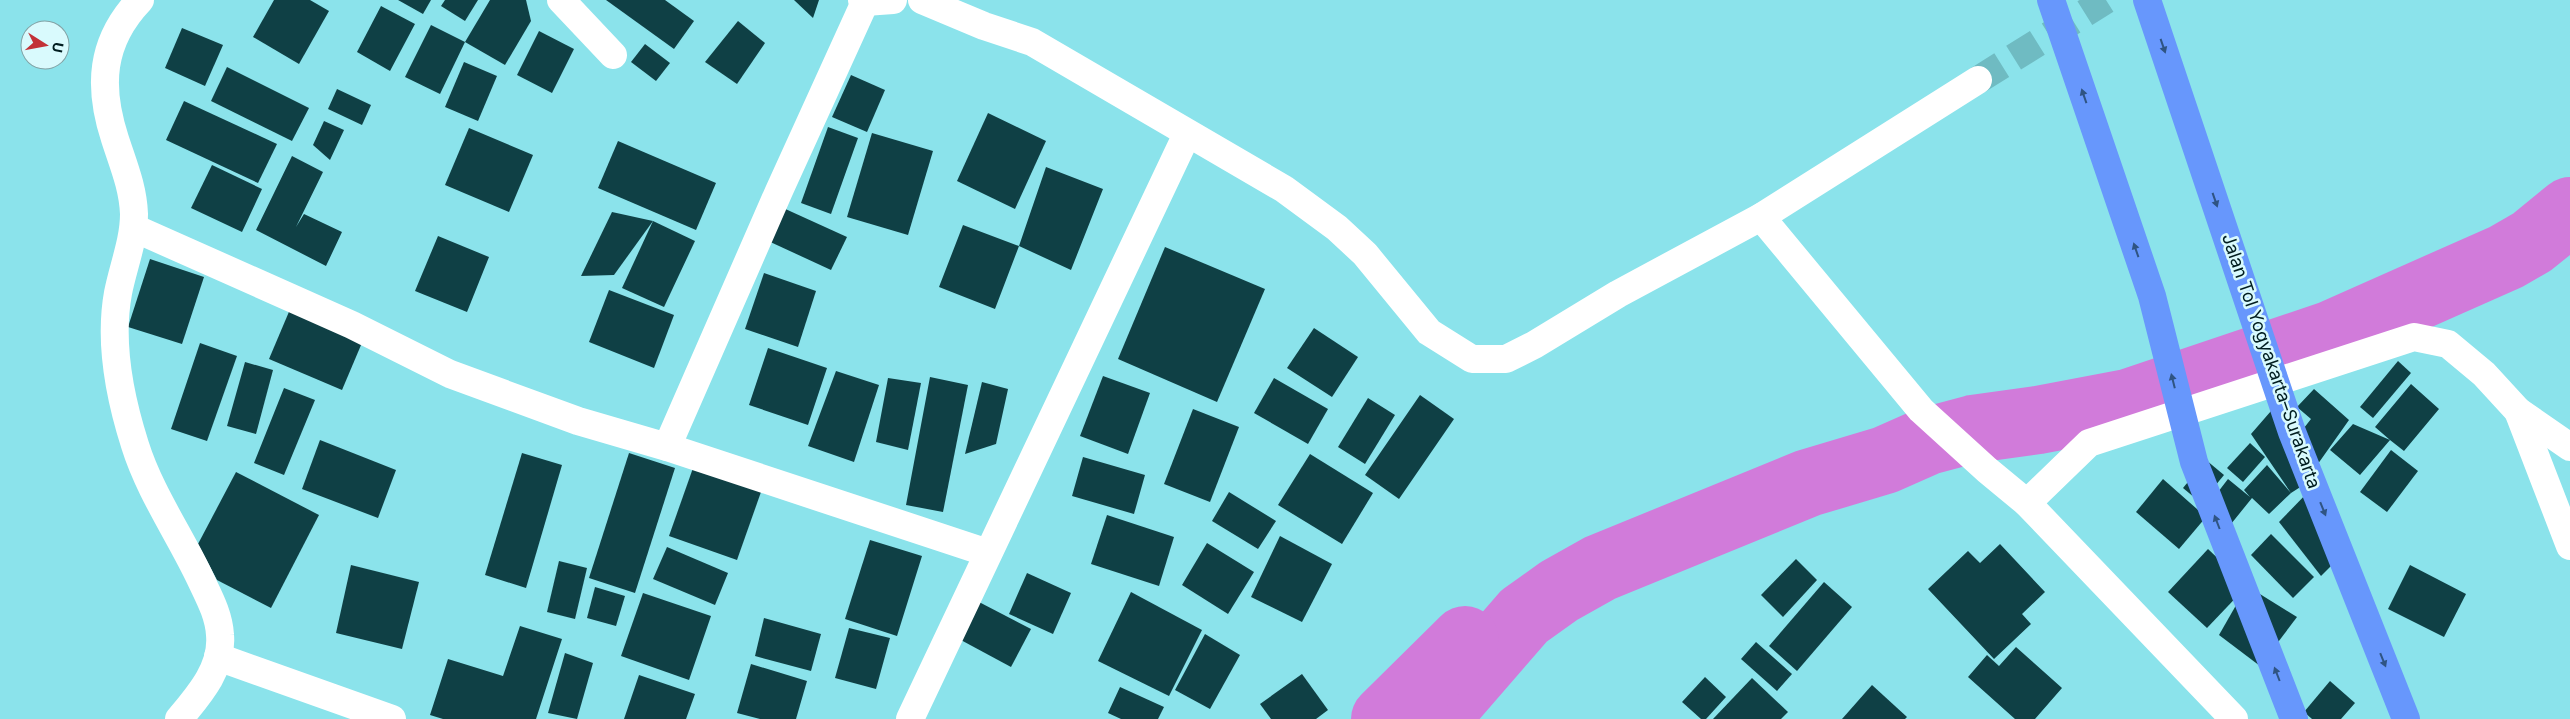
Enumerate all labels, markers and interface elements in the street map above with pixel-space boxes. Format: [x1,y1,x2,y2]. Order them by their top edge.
north arrow [20,20,70,70]
one-way arrow [2159,39,2167,54]
text: U [49,41,68,54]
one-way arrow [2080,88,2088,103]
one-way arrow [2211,193,2219,208]
street label: Jalan Tol Yogyakarta–Surakarta [2218,231,2325,491]
one-way arrow [2132,242,2140,257]
one-way arrow [2169,373,2177,388]
one-way arrow [2320,502,2328,517]
one-way arrow [2213,515,2221,529]
one-way arrow [2380,653,2387,668]
one-way arrow [2272,666,2280,681]

